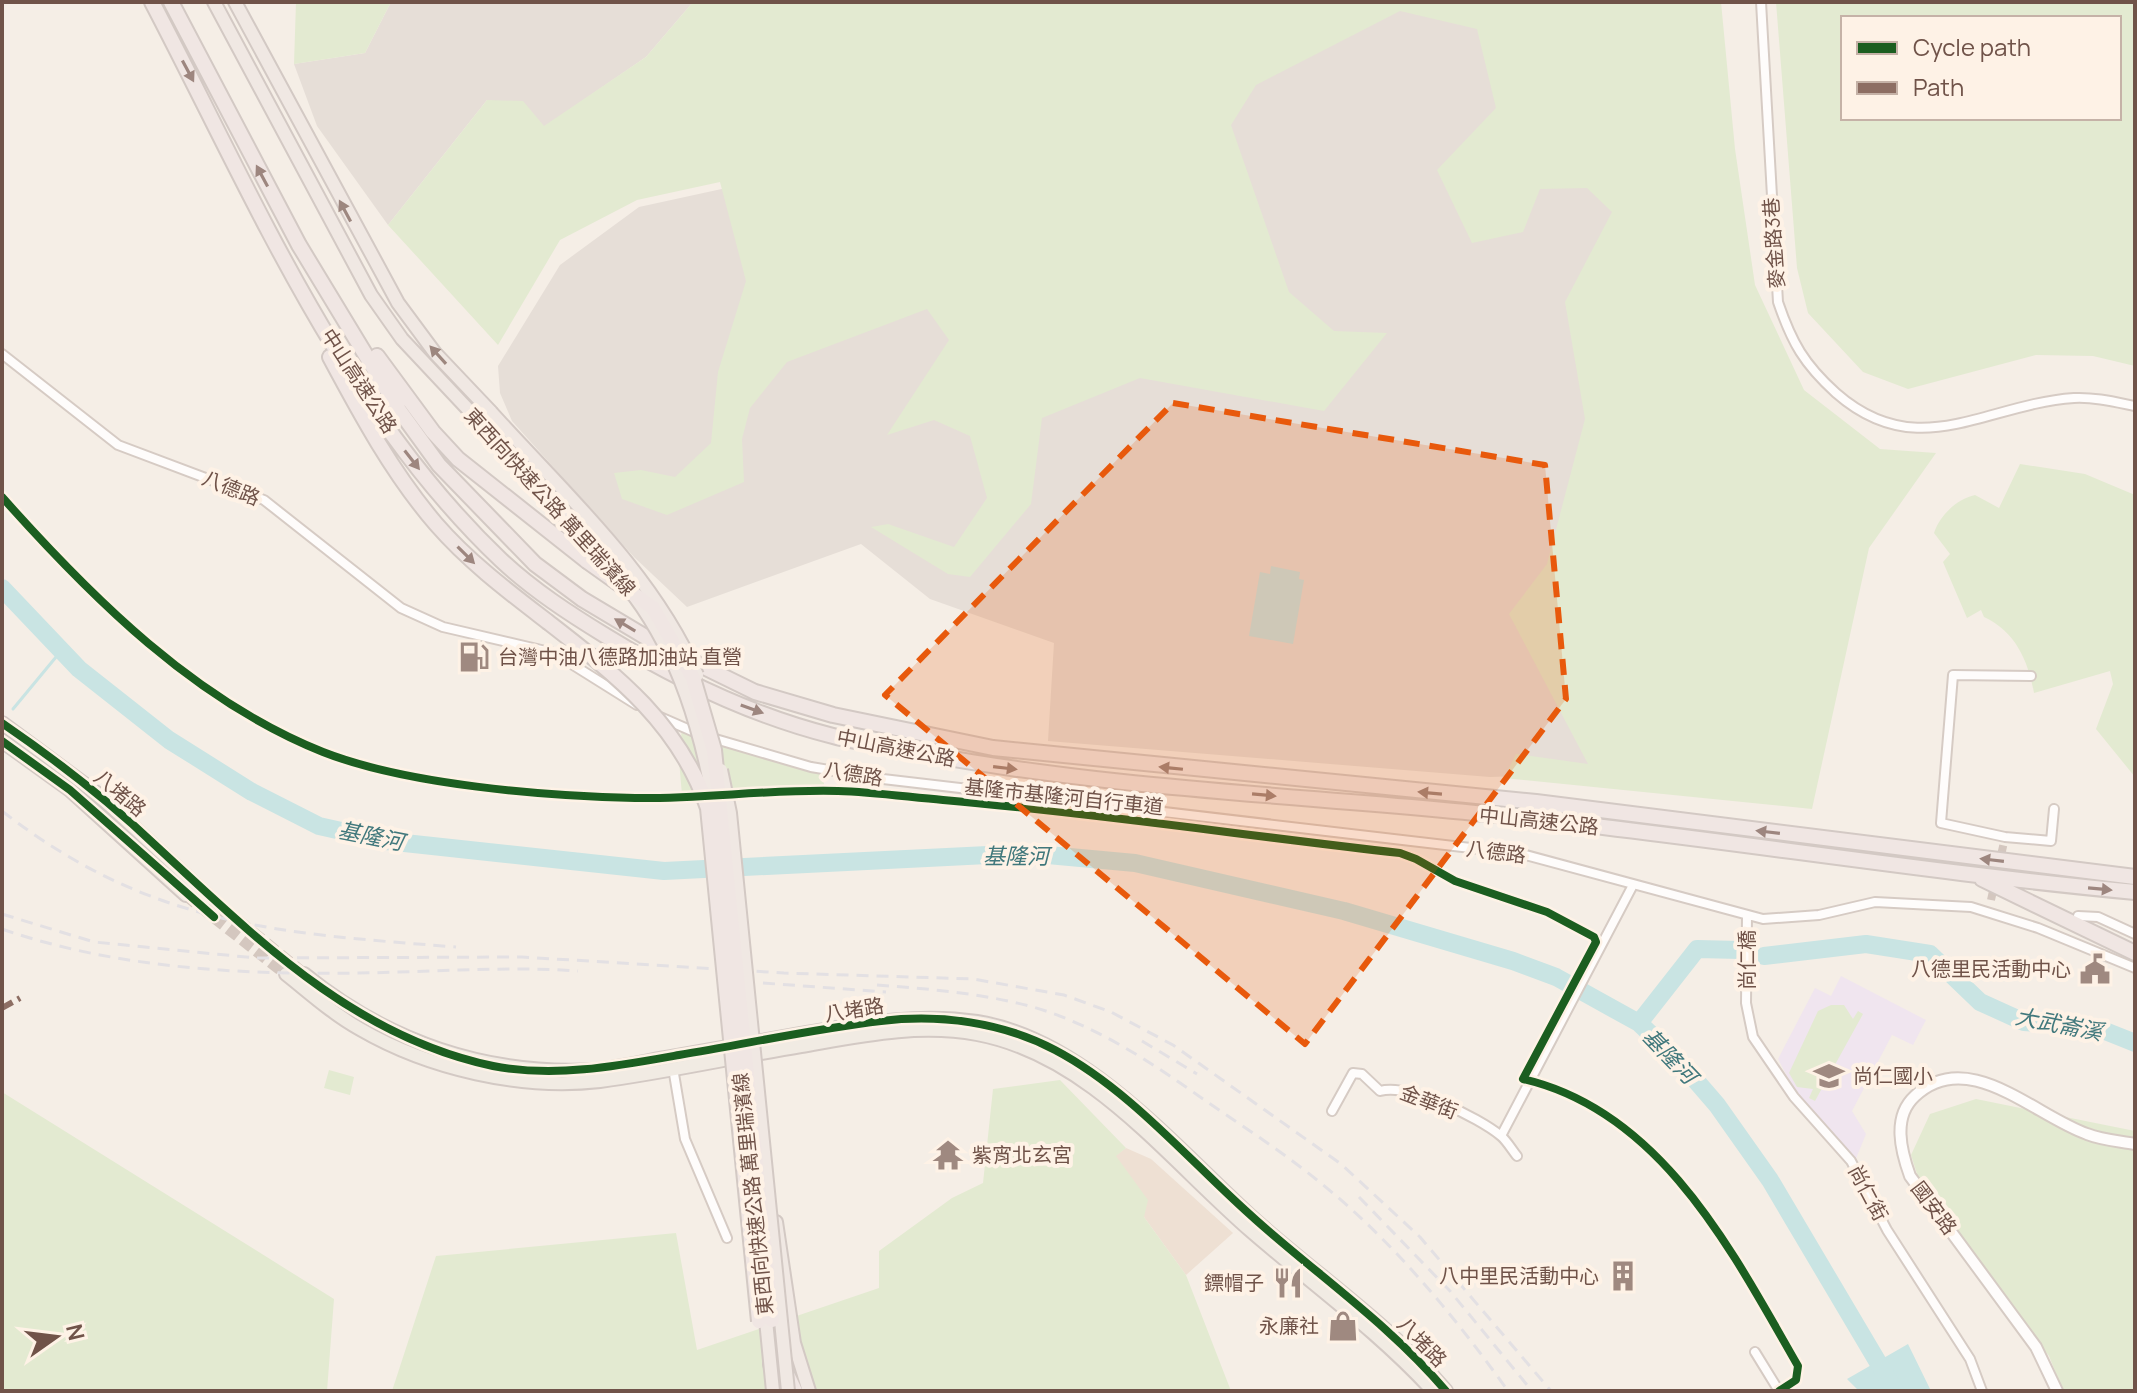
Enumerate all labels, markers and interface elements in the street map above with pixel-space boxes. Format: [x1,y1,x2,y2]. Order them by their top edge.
legend [1841,16,2121,120]
text: Cycle path [1913,30,2031,63]
one-way arrow [181,60,194,83]
text: Path [1913,70,1964,103]
one-way arrow [256,165,269,188]
street label: 麥金路3巷 [1757,197,1790,289]
one-way arrow [339,200,353,222]
street label: 中山高速公路 [315,323,403,438]
one-way arrow [430,346,447,366]
street label: 東西向快速公路 萬里瑞濱線 [459,402,642,601]
one-way arrow [404,450,420,470]
street label: 八德路 [198,464,264,511]
one-way arrow [456,545,475,564]
one-way arrow [614,618,636,632]
fuel station icon: 台灣中油八德路加油站 直營 [457,640,491,674]
place label: 台灣中油八德路加油站 直營 [498,643,742,670]
one-way arrow [741,704,765,716]
street label: 中山高速公路 [835,723,958,772]
street label: 八德路 [821,755,885,792]
one-way arrow [993,762,1018,775]
one-way arrow [1158,762,1183,775]
street label: 八堵路 [89,763,152,822]
street label: 基隆市基隆河自行車道 [963,773,1165,820]
one-way arrow [1417,786,1442,799]
one-way arrow [1251,789,1276,802]
street label: 中山高速公路 [1478,801,1600,840]
water label: 基隆河 [336,815,410,858]
one-way arrow [1756,825,1781,838]
street label: 八德路 [1465,834,1527,869]
water label: 基隆河 [983,841,1053,871]
one-way arrow [1979,853,2004,866]
one-way arrow [2088,882,2113,895]
street label: 尚仁橋 [1733,930,1760,990]
public building icon: 八德里民活動中心 [2078,952,2112,986]
place label: 八德里民活動中心 [1911,955,2071,982]
street label: 八堵路 [822,991,886,1028]
water label: 大武崙溪 [2013,1001,2108,1048]
water label: 基隆河 [1636,1022,1706,1093]
school or university icon: 尚仁國小 [1812,1059,1846,1093]
place label: 尚仁國小 [1853,1062,1933,1089]
street label: 東西向快速公路 萬里瑞濱線 [726,1071,779,1317]
street label: 金華街 [1396,1078,1462,1125]
temple icon: 紫宵北玄宮 [931,1138,965,1172]
place label: 紫宵北玄宮 [972,1141,1072,1168]
street label: 尚仁街 [1842,1160,1894,1226]
street label: 國安路 [1906,1176,1963,1240]
building icon: 八中里民活動中心 [1606,1259,1640,1293]
place label: 八中里民活動中心 [1439,1262,1599,1289]
restaurant icon: 鏢帽子 [1271,1266,1305,1300]
place label: 鏢帽子 [1204,1269,1264,1296]
north arrow [16,1297,96,1377]
shop icon: 永廉社 [1326,1309,1360,1343]
street label: 八堵路 [1392,1311,1453,1373]
place label: 永廉社 [1259,1312,1319,1339]
text: N [59,1321,92,1343]

